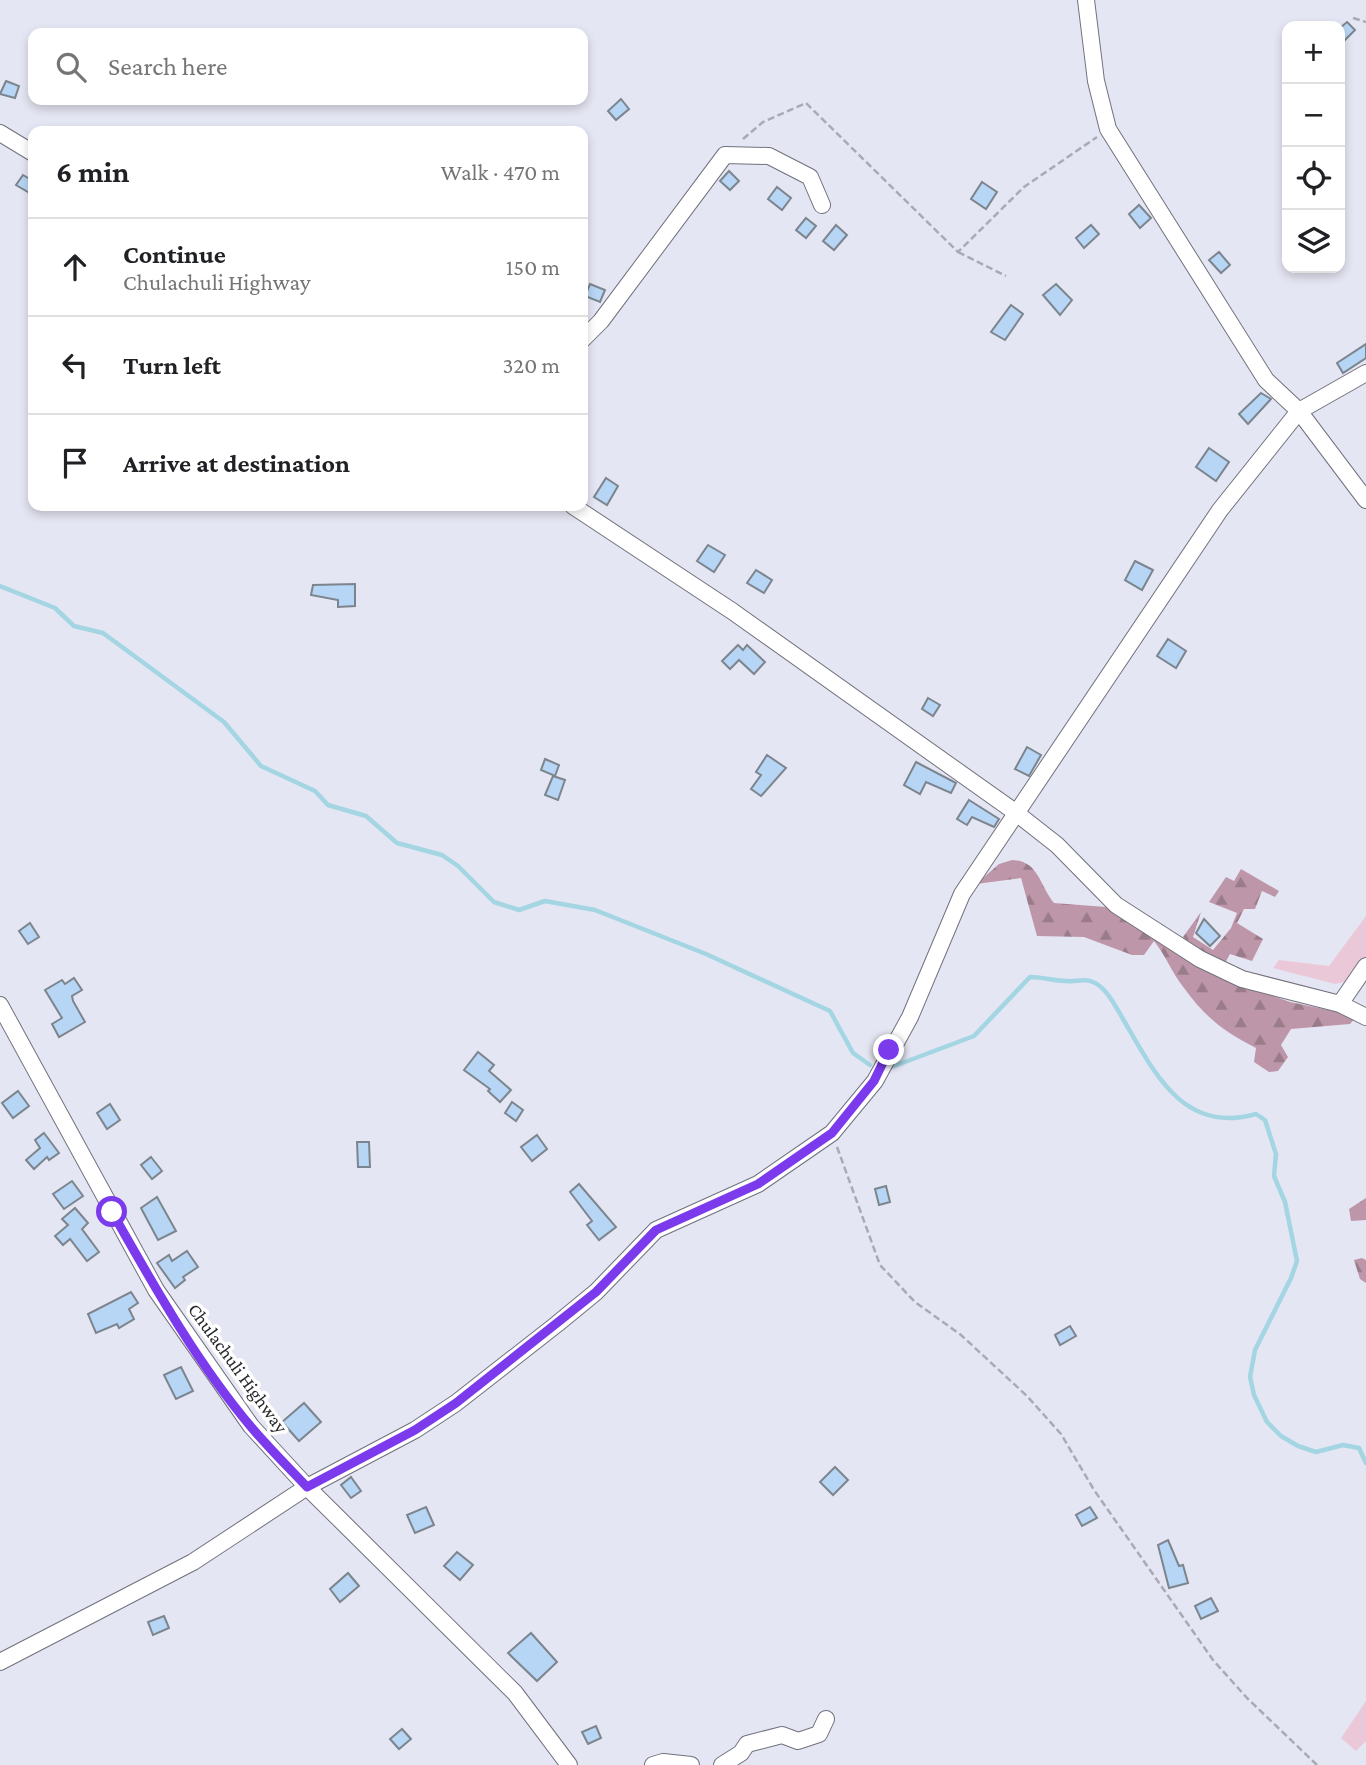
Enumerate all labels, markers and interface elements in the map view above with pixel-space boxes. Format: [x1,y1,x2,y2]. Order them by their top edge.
map controls [1282,21,1345,273]
button: + [1282,21,1345,84]
search box [28,28,588,105]
icon: search [52,48,90,86]
text: Search here [108,52,227,81]
button: − [1282,84,1345,147]
button: locate [1282,147,1345,210]
text: 6 min [56,155,129,188]
text: Walk · 470 m [441,159,560,185]
button: layers [1282,210,1345,273]
text: Continue [123,240,226,269]
icon: ahead [56,248,94,286]
text: 150 m [506,254,560,280]
text: Chulachuli Highway [123,269,311,295]
icon: left [56,346,94,384]
text: Turn left [123,351,221,380]
text: 320 m [502,352,560,378]
icon: arrive [56,444,94,482]
text: Arrive at destination [123,449,350,478]
route end [873,1034,904,1065]
route start [96,1196,127,1227]
street label: Chulachuli Highway [184,1299,292,1437]

